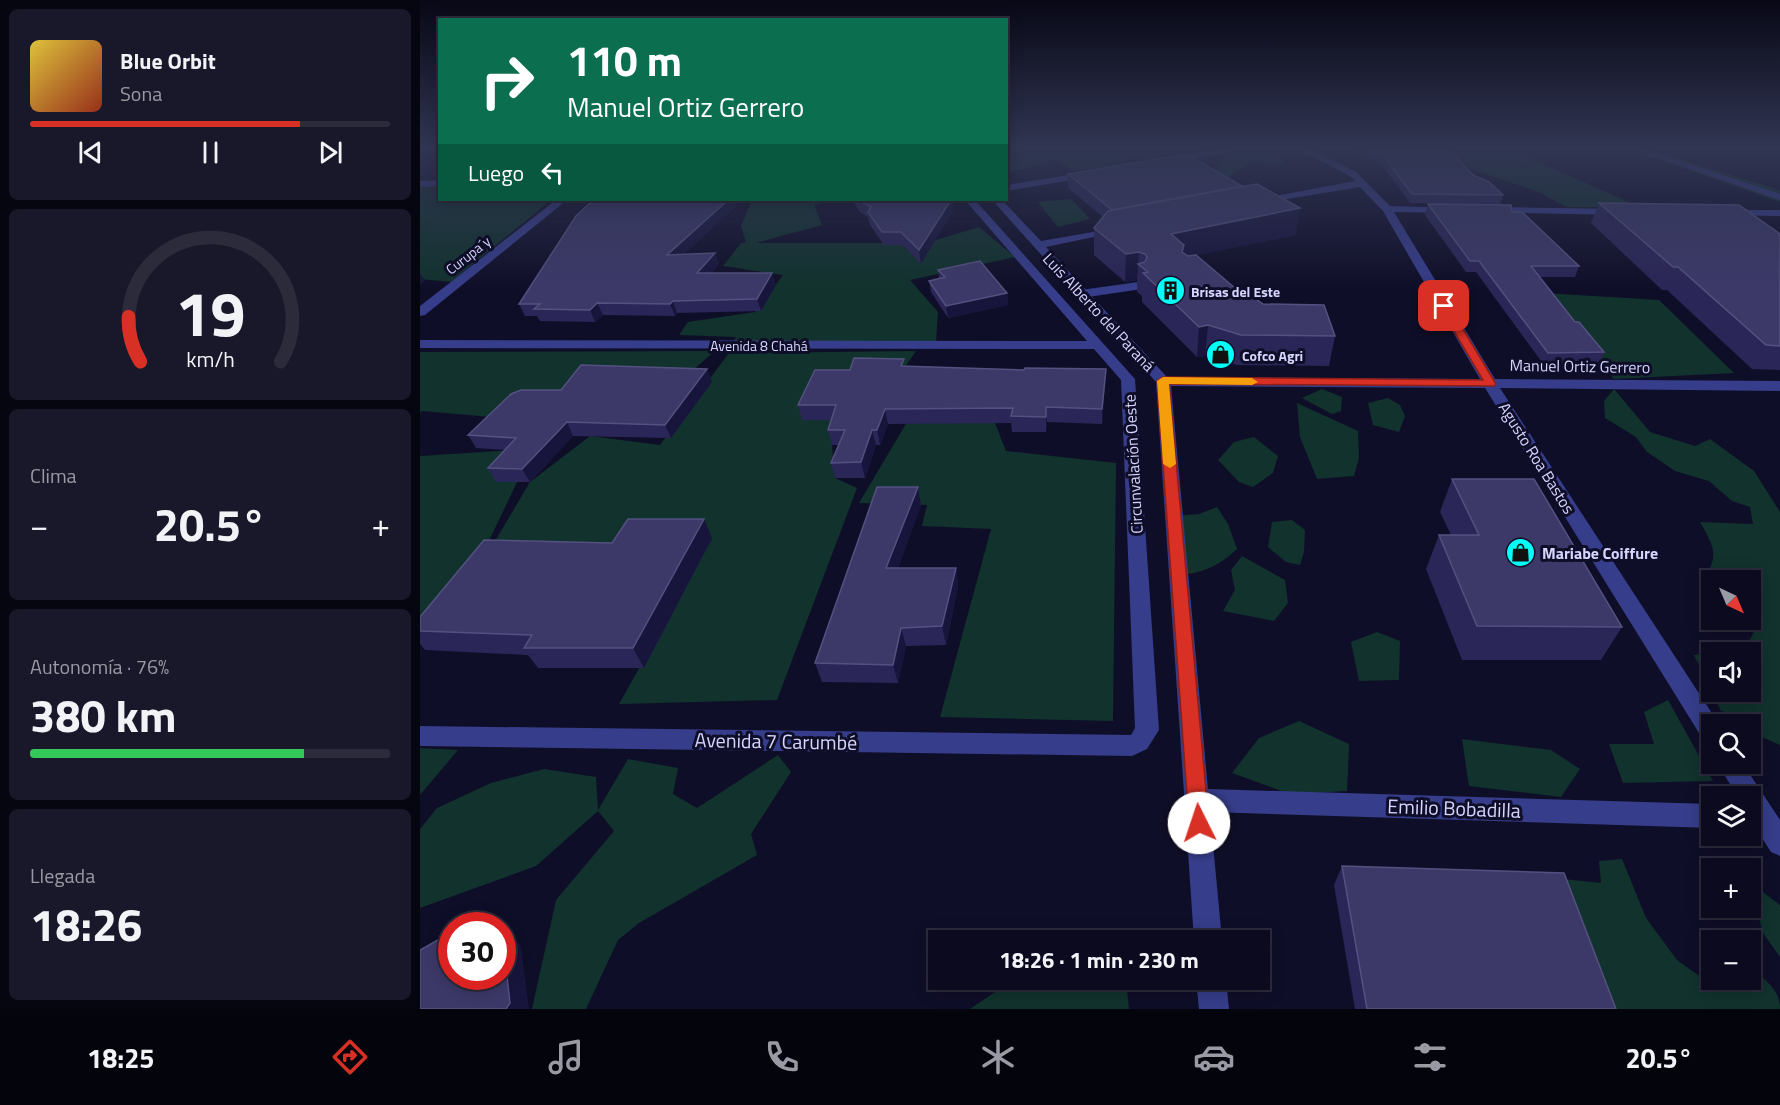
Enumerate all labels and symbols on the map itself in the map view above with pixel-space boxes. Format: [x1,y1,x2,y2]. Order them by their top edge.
street label: Curupa´y [441,231,495,279]
street label: Luis Alberto del Paraná [1037,247,1161,377]
building icon: Brisas del Este [1154,275,1186,307]
pin [1418,280,1469,331]
place label: Brisas del Este [1191,281,1280,302]
street label: Avenida 8 Chahá [710,335,808,356]
shop icon: Cofco Agri [1205,339,1237,371]
place label: Cofco Agri [1242,345,1303,366]
street label: Manuel Ortiz Gerrero [1509,353,1651,379]
street label: Circunvalación Oeste [1117,394,1149,534]
street label: Agusto Roa Bastos [1493,398,1581,518]
shop icon: Mariabe Coiffure [1505,537,1537,569]
place label: Mariabe Coiffure [1542,541,1658,565]
north arrow [1701,570,1761,630]
street label: Avenida 7 Carumbé [694,724,858,758]
street label: Emilio Bobadilla [1387,790,1521,826]
position arrow [1167,791,1231,855]
speed limit sign: 30 [438,912,516,990]

